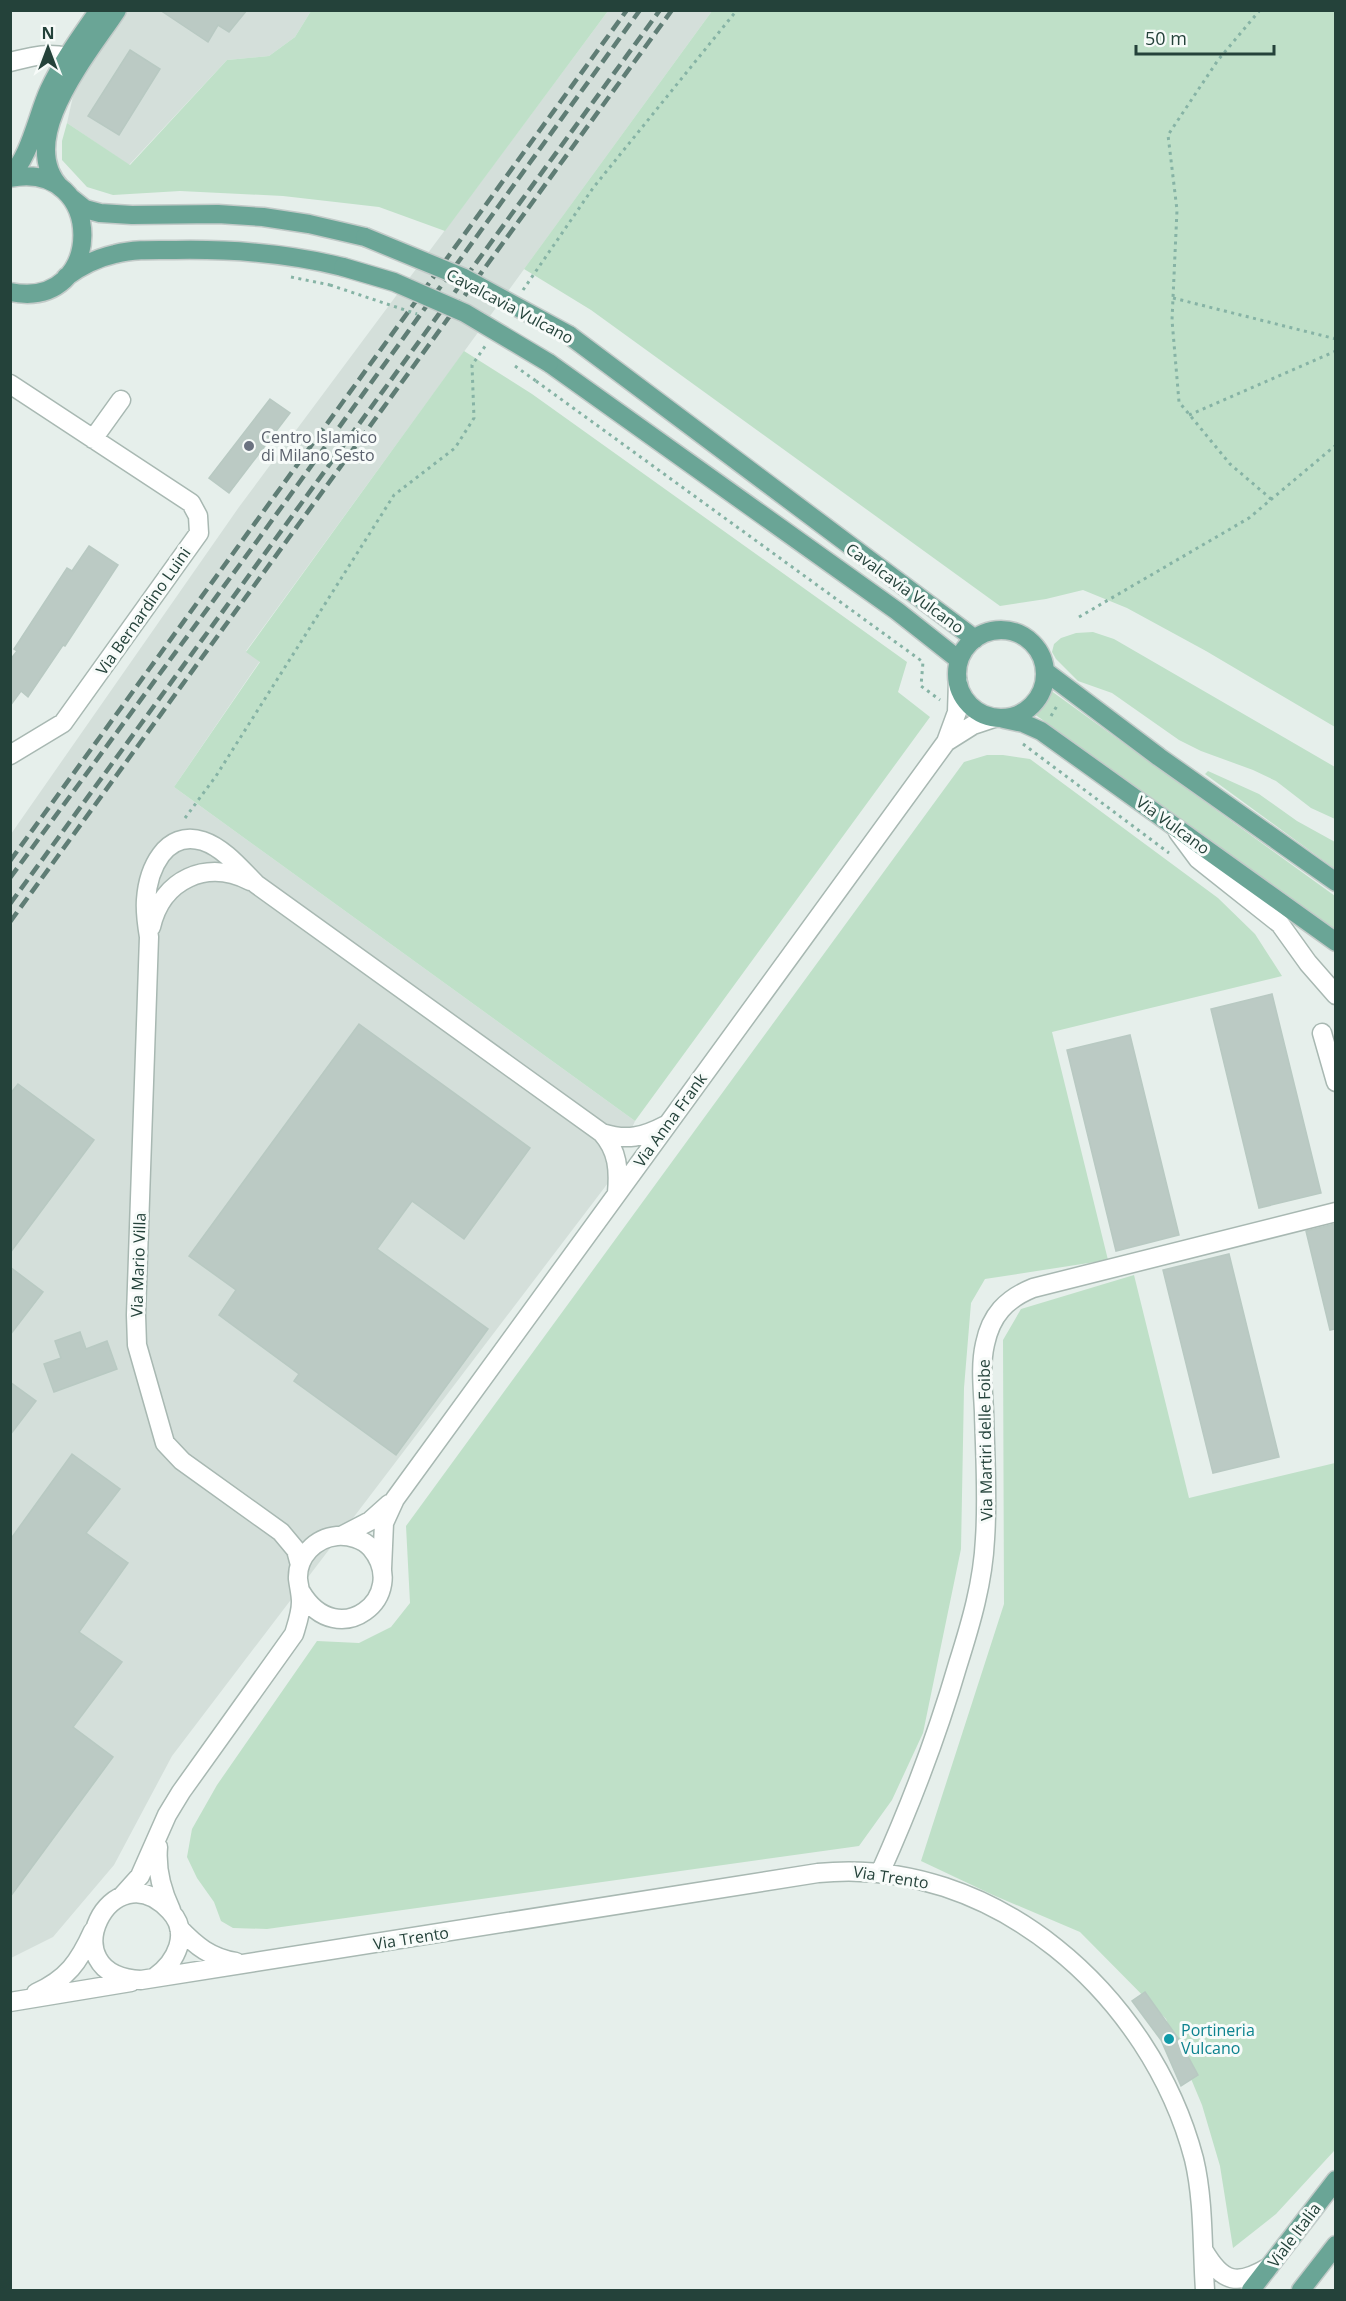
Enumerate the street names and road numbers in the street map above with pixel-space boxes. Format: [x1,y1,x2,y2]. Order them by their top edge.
street label: Cavalcavia Vulcano [443,263,577,349]
street label: Cavalcavia Vulcano [842,538,968,638]
street label: Via Bernardino Luini [91,543,195,679]
street label: Via Vulcano [1132,791,1214,859]
street label: Via Anna Frank [628,1068,712,1171]
street label: Via Mario Villa [125,1212,151,1318]
street label: Via Martiri delle Foibe [973,1359,997,1521]
street label: Via Trento [852,1860,930,1894]
street label: Via Trento [372,1921,450,1955]
street label: Viale Italia [1262,2198,1326,2272]

